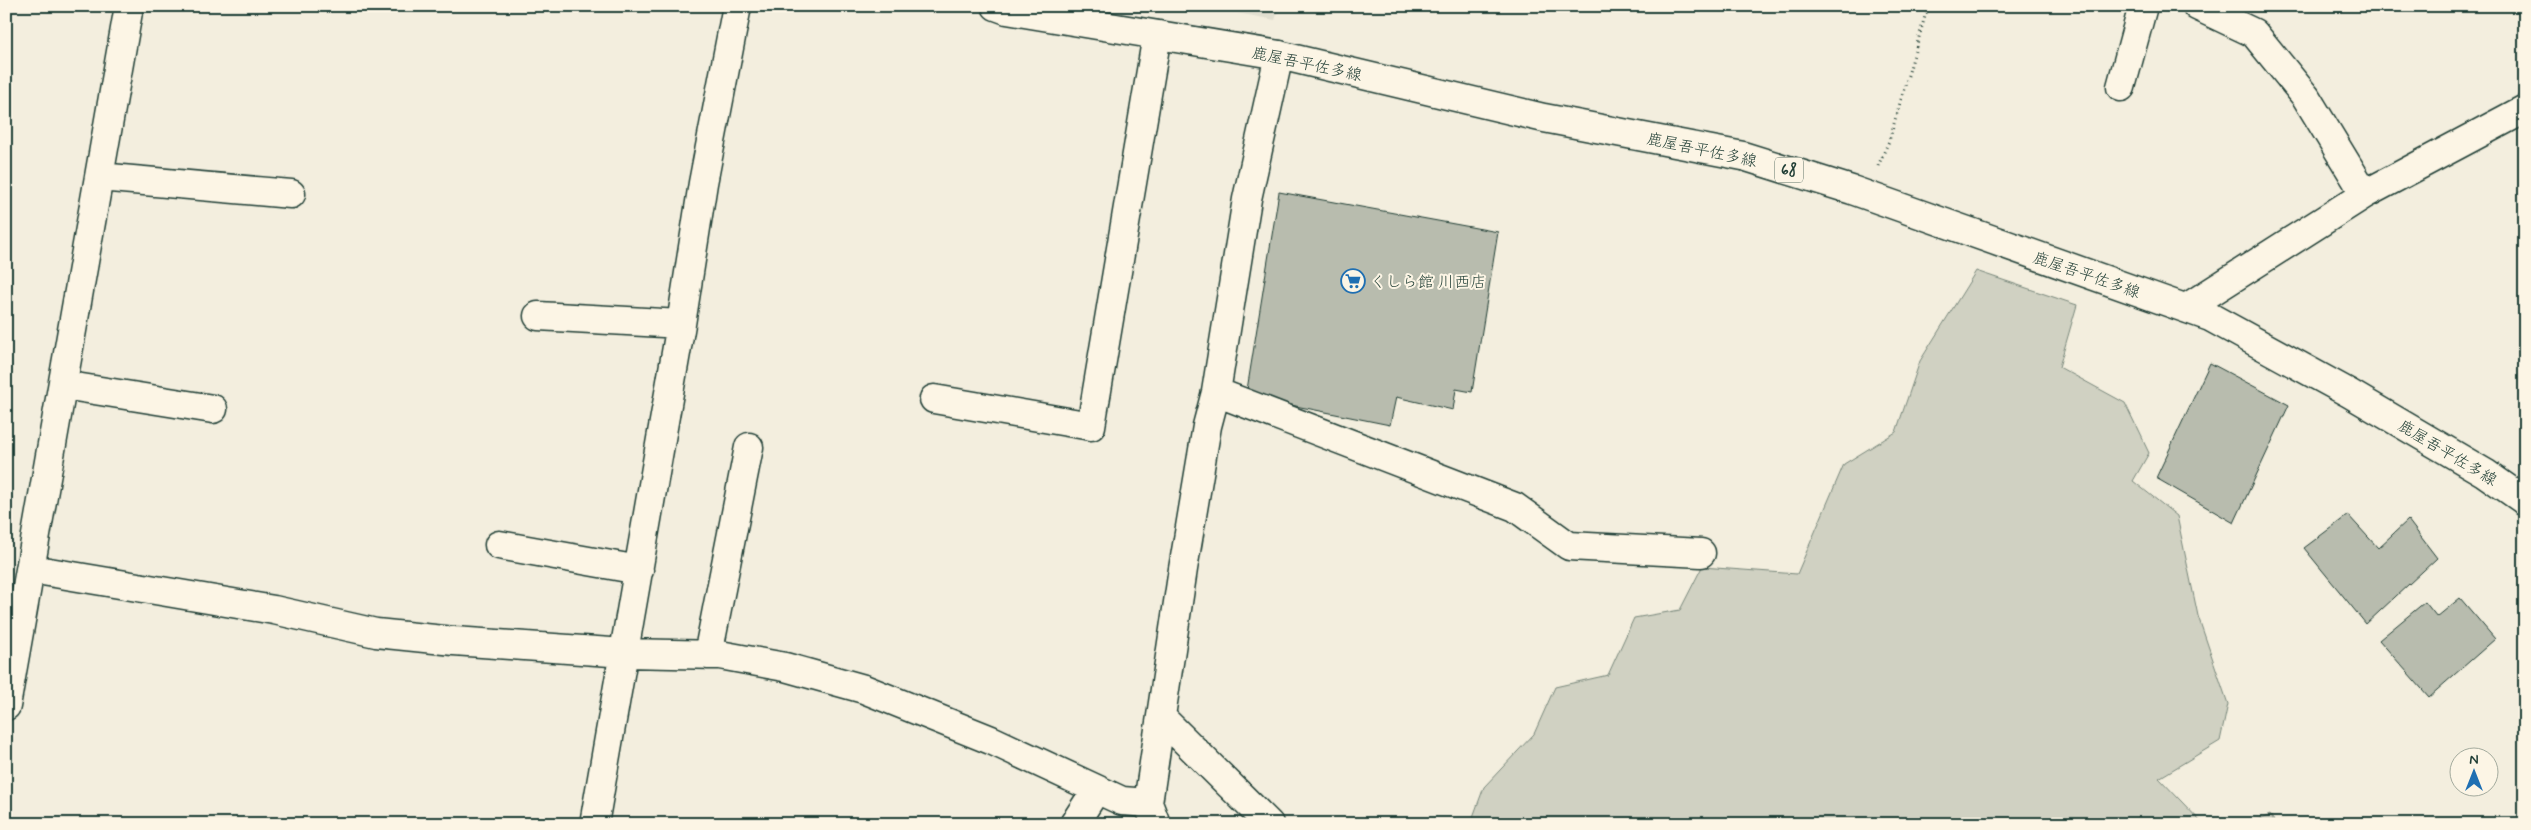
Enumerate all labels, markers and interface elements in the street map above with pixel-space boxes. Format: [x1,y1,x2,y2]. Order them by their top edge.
street label: 鹿屋吾平佐多線 [1250,43,1364,86]
street label: 鹿屋吾平佐多線 [1645,129,1759,172]
road number: 68 [1775,158,1803,182]
street label: 鹿屋吾平佐多線 [2030,247,2143,304]
supermarket icon: くしら館 川西店 [1340,268,1366,294]
place label: くしら館 川西店 [1370,272,1486,293]
street label: 鹿屋吾平佐多線 [2394,415,2501,491]
north arrow [2448,748,2498,798]
text: N [2469,751,2479,769]

